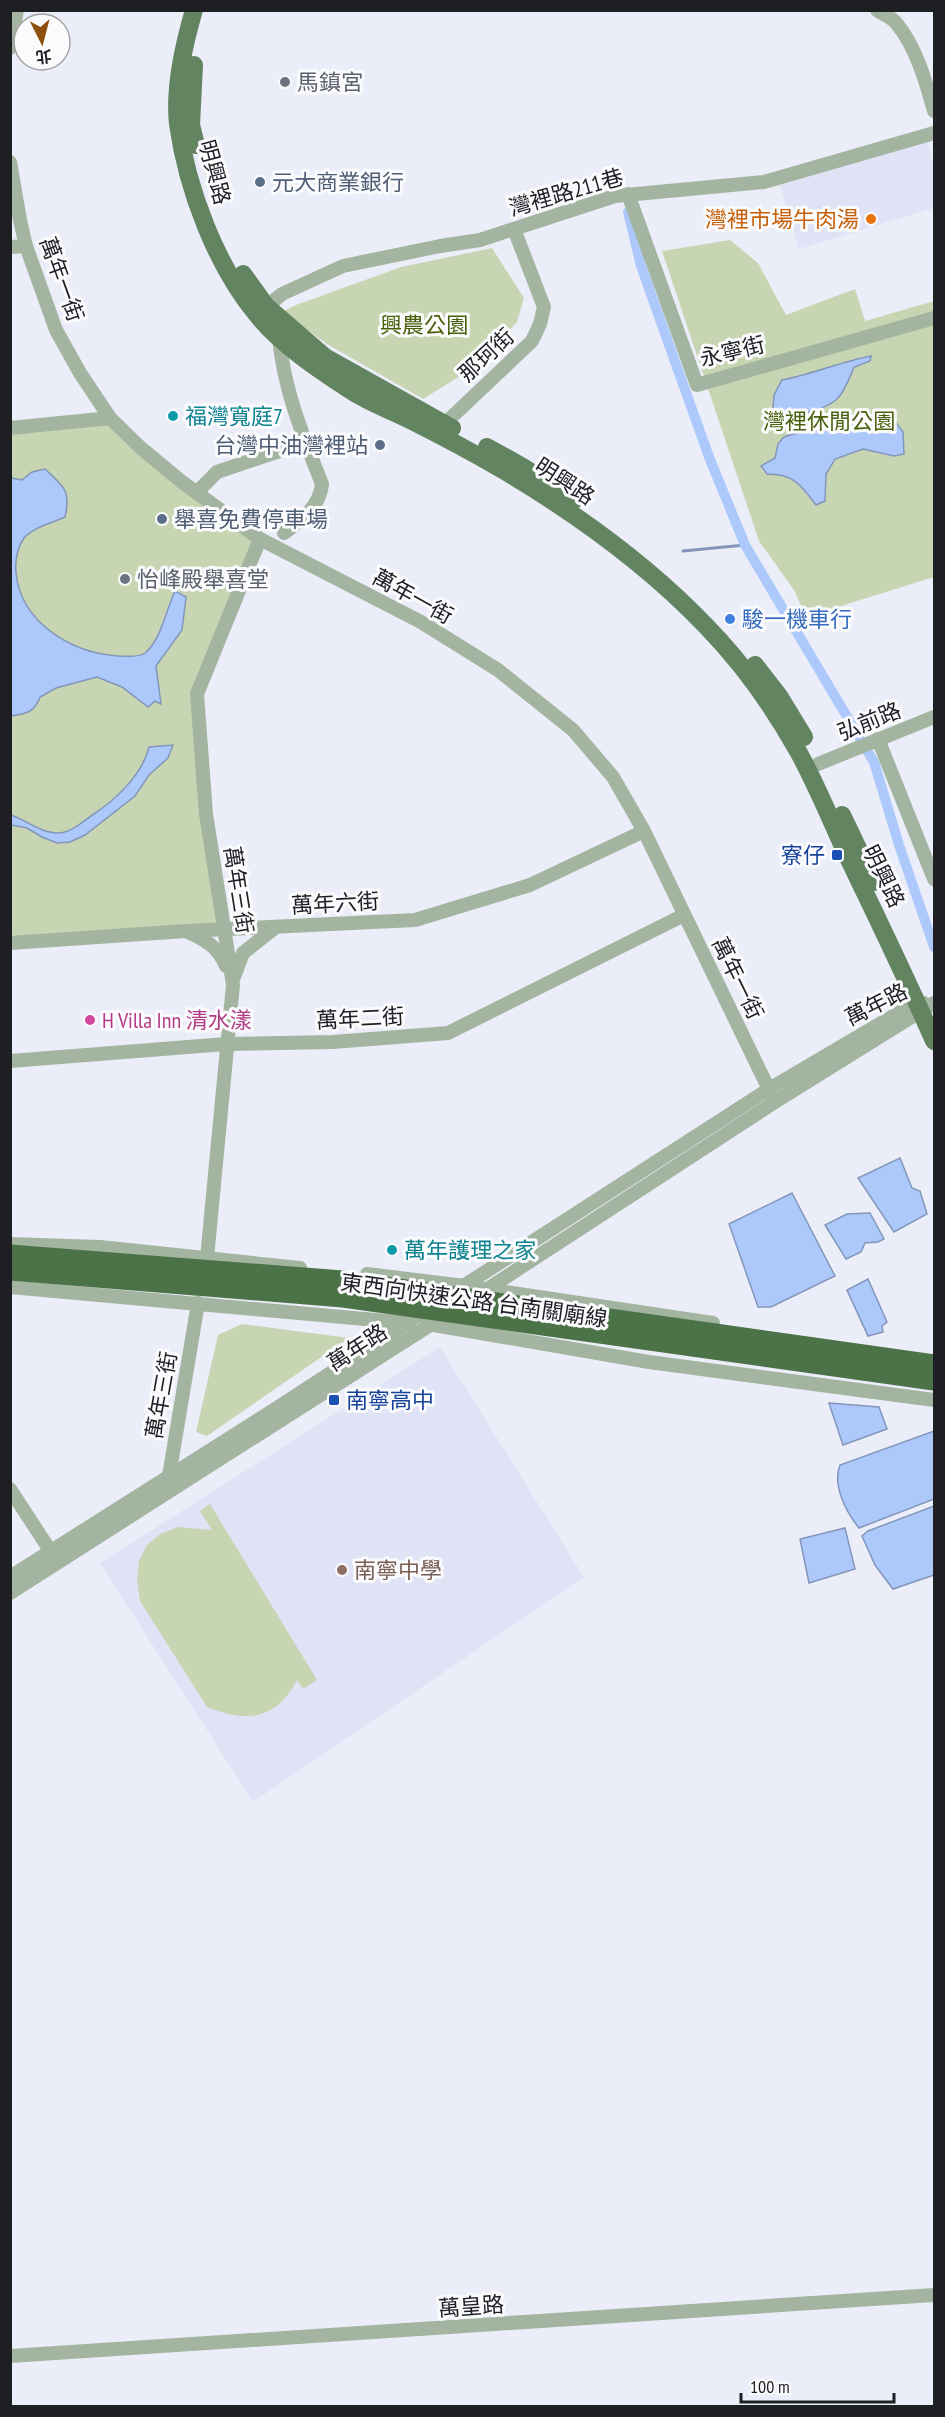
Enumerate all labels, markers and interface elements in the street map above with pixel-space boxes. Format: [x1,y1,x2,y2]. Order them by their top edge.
north arrow [12,12,72,72]
text: 北 [35,46,53,68]
place label: 馬鎮宮 [297,68,363,96]
marker: 馬鎮宮 [278,75,292,89]
street label: 明興路 [193,136,237,208]
street label: 灣裡路211巷 [506,162,626,222]
place label: 元大商業銀行 [272,168,404,196]
marker: 元大商業銀行 [253,175,267,189]
place label: 灣裡市場牛肉湯 [705,205,859,233]
marker: 灣裡市場牛肉湯 [864,212,878,226]
street label: 萬年一街 [34,233,90,325]
park label: 興農公園 [380,311,468,339]
street label: 那珂街 [452,322,520,388]
street label: 永寧街 [697,330,767,372]
place label: 福灣寬庭7 [185,402,283,430]
park label: 灣裡休閒公園 [763,407,895,435]
marker: 福灣寬庭7 [166,409,180,423]
place label: 台灣中油灣裡站 [214,431,368,459]
marker: 台灣中油灣裡站 [373,438,387,452]
street label: 明興路 [530,451,600,511]
place label: 舉喜免費停車場 [174,505,328,533]
marker: 舉喜免費停車場 [155,512,169,526]
street label: 萬年一街 [368,562,458,630]
place label: 怡峰殿舉喜堂 [137,565,269,593]
marker: 怡峰殿舉喜堂 [118,572,132,586]
place label: 駿一機車行 [742,605,852,633]
marker: 駿一機車行 [723,612,737,626]
street label: 弘前路 [833,696,905,746]
street label: 明興路 [857,840,911,912]
place label: 寮仔 [781,841,825,869]
street label: 萬年三街 [218,844,260,936]
marker: 寮仔 [830,848,844,862]
street label: 萬年六街 [290,887,380,919]
street label: 萬年一街 [706,932,770,1024]
street label: 萬年路 [840,977,912,1031]
street label: 萬年二街 [315,1002,405,1034]
place label: H Villa Inn 清水漾 [102,1006,252,1034]
marker: H Villa Inn 清水漾 [83,1013,97,1027]
place label: 萬年護理之家 [404,1236,536,1264]
marker: 萬年護理之家 [385,1243,399,1257]
street label: 東西向快速公路 台南關廟線 [339,1267,609,1333]
street label: 萬年路 [322,1317,392,1377]
street label: 萬年三街 [140,1349,182,1441]
place label: 南寧高中 [346,1386,434,1414]
marker: 南寧高中 [327,1393,341,1407]
place label: 南寧中學 [354,1556,442,1584]
marker: 南寧中學 [335,1563,349,1577]
street label: 萬皇路 [437,2290,505,2322]
scale bar [741,2366,894,2404]
text: 100 m [750,2375,790,2398]

